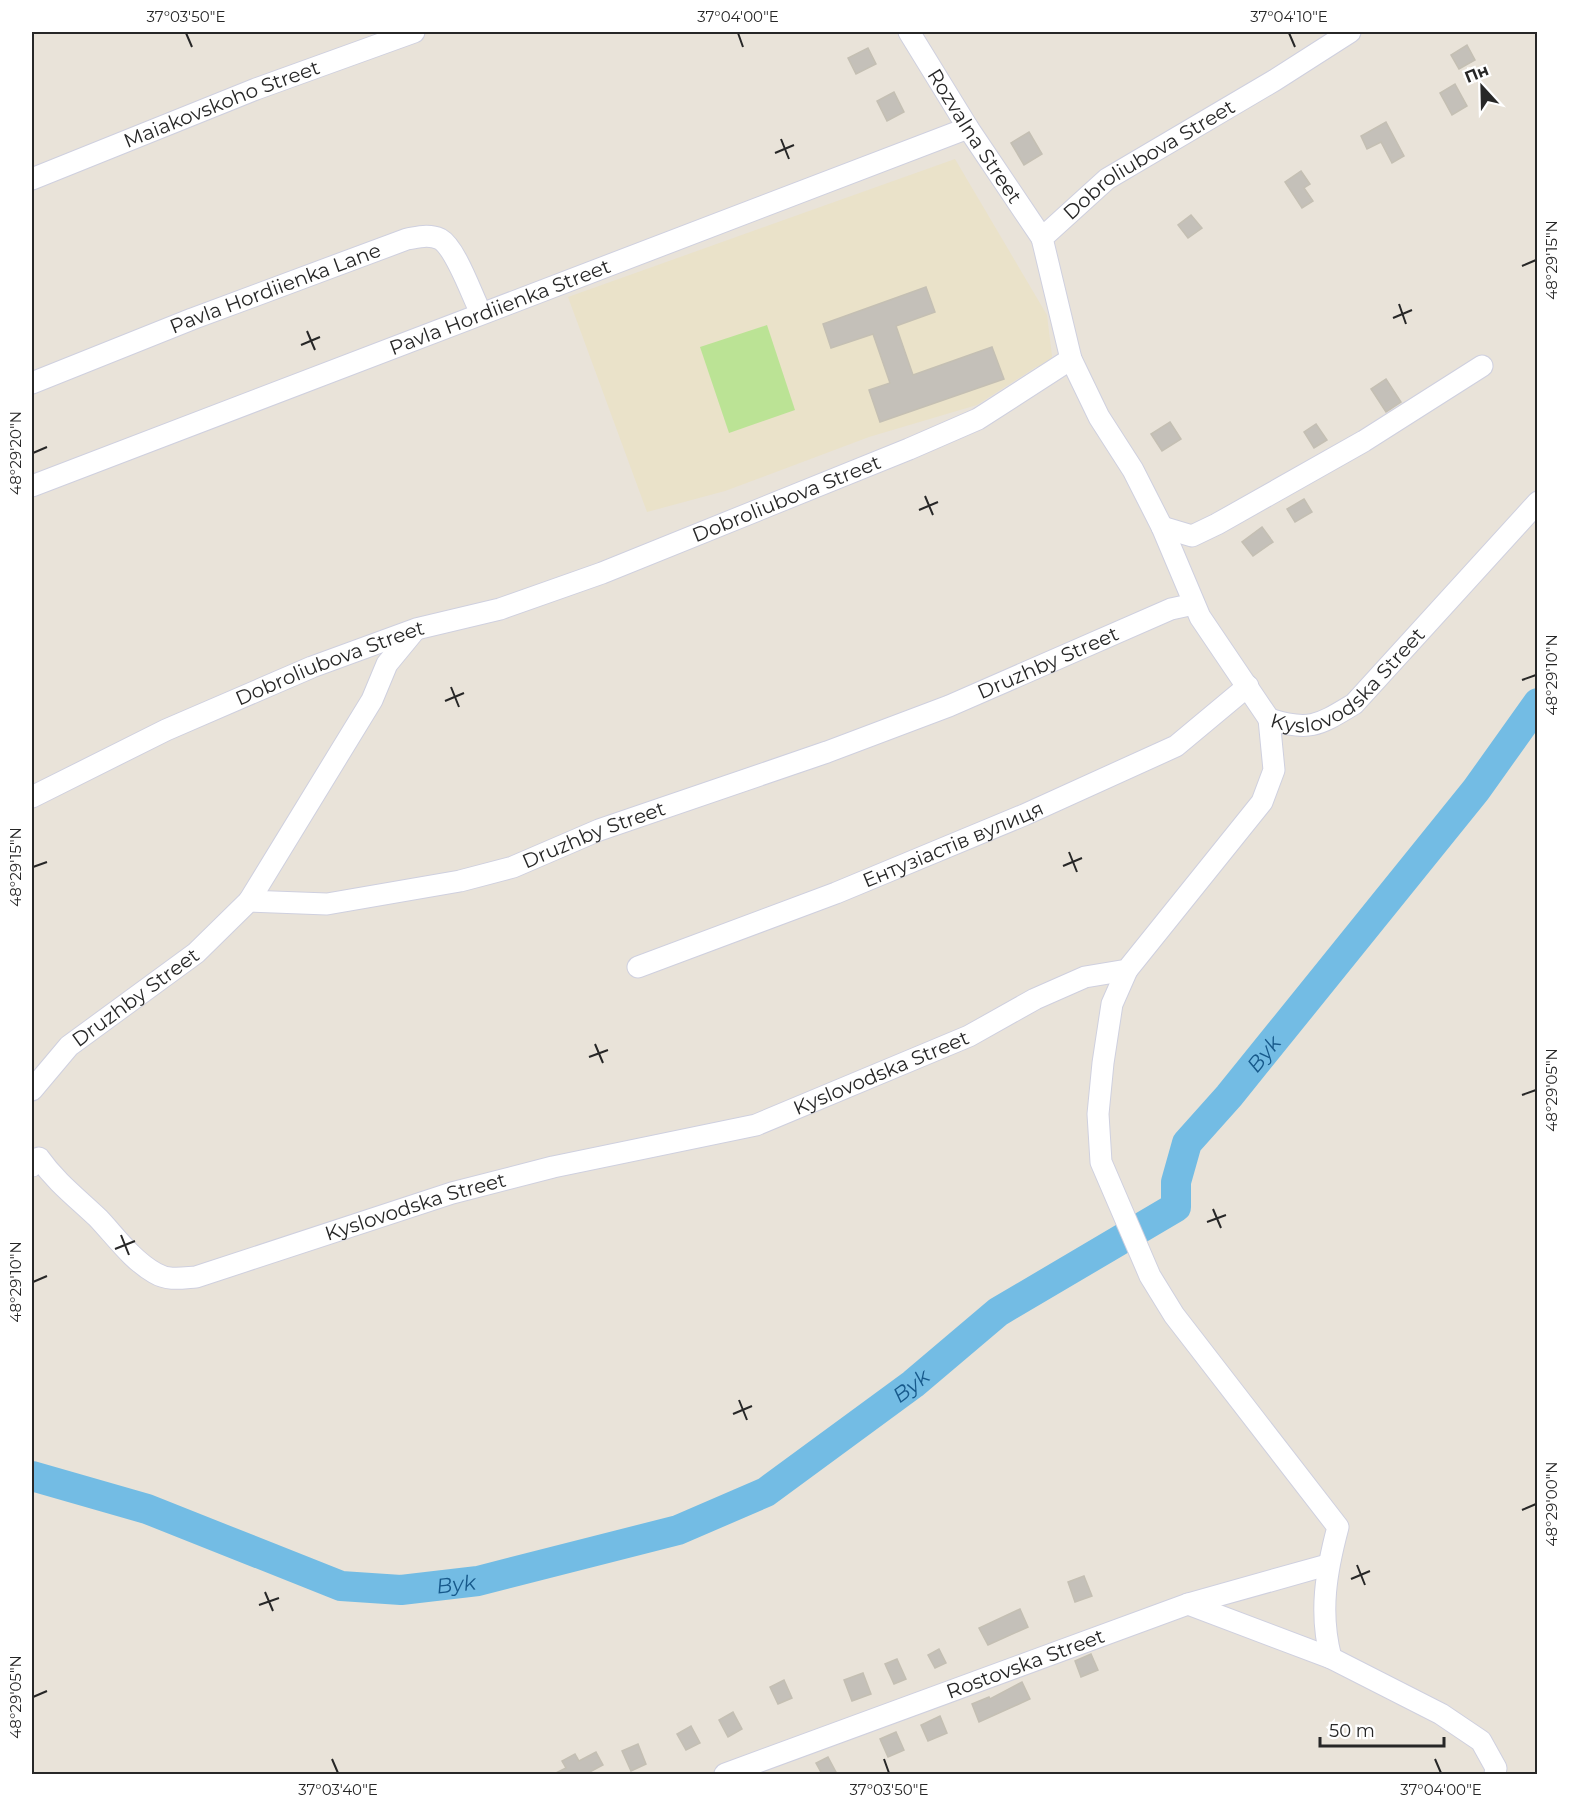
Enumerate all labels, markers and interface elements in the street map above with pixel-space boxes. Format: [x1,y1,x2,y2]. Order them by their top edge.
text: 37°03'50"E [147,7,225,26]
text: 37°04'00"E [697,7,779,26]
text: 37°04'10"E [1250,7,1328,26]
street label: Maiakovskoho Street [120,55,323,153]
north arrow [1452,57,1512,117]
text: Пн [1462,60,1491,87]
street label: Rozvalna Street [922,64,1027,208]
street label: Dobroliubova Street [1058,94,1239,225]
text: 48°29'15"N [1542,220,1561,300]
street label: Pavla Hordiienka Lane [166,238,384,339]
street label: Pavla Hordiienka Street [386,254,614,360]
text: 48°29'20"N [6,411,25,495]
street label: Dobroliubova Street [689,450,884,547]
street label: Dobroliubova Street [232,615,427,711]
street label: Druzhby Street [974,621,1122,704]
street label: Kyslovodska Street [1268,623,1430,738]
text: 48°29'10"N [1542,634,1561,716]
street label: Druzhby Street [519,796,668,874]
street label: Ентузіастів вулиця [859,796,1047,893]
text: 48°29'15"N [6,827,25,907]
street label: Druzhby Street [67,943,204,1052]
street label: Kyslovodska Street [790,1025,972,1120]
water label: Byk [1241,1029,1287,1077]
text: 48°29'05"N [1542,1048,1561,1132]
street label: Kyslovodska Street [322,1168,508,1246]
text: 48°29'10"N [6,1241,25,1323]
water label: Byk [887,1362,935,1407]
text: 48°29'00"N [1542,1461,1561,1547]
water label: Byk [435,1569,479,1598]
street label: Rostovska Street [943,1624,1108,1704]
text: 48°29'05"N [6,1655,25,1739]
scale bar [1320,1710,1444,1748]
text: 50 m [1329,1720,1375,1742]
text: 37°03'40"E [298,1780,378,1799]
text: 37°03'50"E [850,1780,928,1799]
text: 37°04'00"E [1400,1780,1482,1799]

